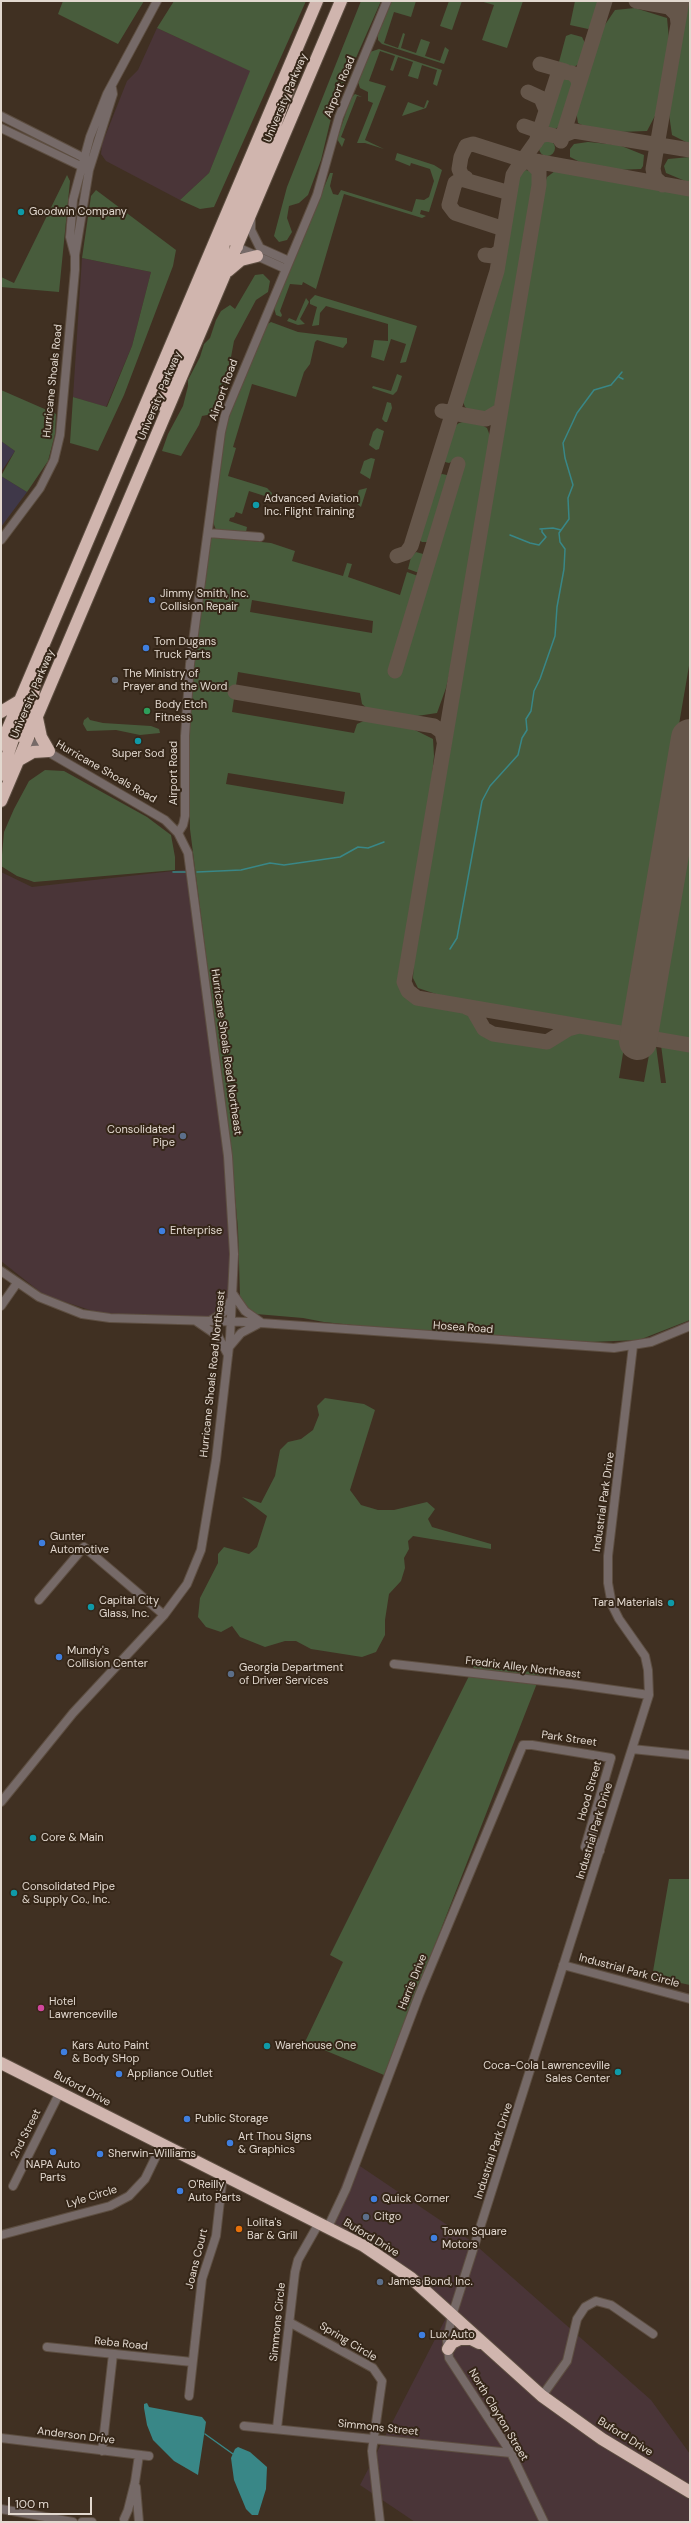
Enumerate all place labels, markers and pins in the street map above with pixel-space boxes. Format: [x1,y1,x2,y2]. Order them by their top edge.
place label: Goodwin Company [29,205,127,219]
marker: Goodwin Company [16,207,26,217]
place label: Advanced Aviation Inc. Flight Training [264,492,359,518]
marker: Advanced Aviation Inc. Flight Training [251,500,261,510]
place label: Jimmy Smith, Inc. Collision Repair [160,587,248,613]
marker: Jimmy Smith, Inc. Collision Repair [147,595,157,605]
place label: Tom Dugans Truck Parts [154,635,216,661]
marker: Tom Dugans Truck Parts [141,643,151,653]
place label: The Ministry of Prayer and the Word [123,667,227,693]
marker: The Ministry of Prayer and the Word [110,675,120,685]
place label: Body Etch Fitness [155,698,207,724]
marker: Body Etch Fitness [142,706,152,716]
marker: Super Sod [133,736,143,746]
place label: Super Sod [112,747,164,761]
place label: Consolidated Pipe [107,1123,175,1149]
marker: Consolidated Pipe [178,1131,188,1141]
place label: Enterprise [170,1224,222,1238]
marker: Enterprise [157,1226,167,1236]
place label: Gunter Automotive [50,1530,109,1556]
marker: Gunter Automotive [37,1538,47,1548]
place label: Capital City Glass, Inc. [99,1594,159,1620]
place label: Tara Materials [593,1596,663,1610]
marker: Tara Materials [666,1598,676,1608]
marker: Capital City Glass, Inc. [86,1602,96,1612]
place label: Mundy's Collision Center [67,1644,148,1670]
marker: Mundy's Collision Center [54,1652,64,1662]
place label: Georgia Department of Driver Services [239,1661,343,1687]
marker: Georgia Department of Driver Services [226,1669,236,1679]
place label: Core & Main [41,1831,104,1845]
marker: Core & Main [28,1833,38,1843]
place label: Consolidated Pipe & Supply Co., Inc. [22,1880,115,1906]
marker: Consolidated Pipe & Supply Co., Inc. [9,1888,19,1898]
place label: Hotel Lawrenceville [49,1995,117,2021]
marker: Hotel Lawrenceville [36,2003,46,2013]
place label: Kars Auto Paint & Body SHop [72,2039,149,2065]
place label: Warehouse One [275,2039,356,2053]
marker: Warehouse One [262,2041,272,2051]
marker: Kars Auto Paint & Body SHop [59,2047,69,2057]
place label: Coca-Cola Lawrenceville Sales Center [483,2059,610,2085]
place label: Appliance Outlet [127,2067,213,2081]
marker: Coca-Cola Lawrenceville Sales Center [613,2067,623,2077]
marker: Appliance Outlet [114,2069,124,2079]
place label: Public Storage [195,2112,268,2126]
marker: Public Storage [182,2114,192,2124]
place label: Art Thou Signs & Graphics [238,2130,312,2156]
marker: Art Thou Signs & Graphics [225,2138,235,2148]
marker: NAPA Auto Parts [48,2147,58,2157]
place label: Sherwin-Williams [108,2147,196,2161]
marker: Sherwin-Williams [95,2149,105,2159]
place label: NAPA Auto Parts [26,2158,80,2184]
place label: O'Reilly Auto Parts [188,2178,241,2204]
marker: O'Reilly Auto Parts [175,2186,185,2196]
place label: Quick Corner [382,2192,449,2206]
marker: Quick Corner [369,2194,379,2204]
place label: Citgo [374,2210,401,2224]
marker: Citgo [361,2212,371,2222]
place label: Lolita's Bar & Grill [247,2216,298,2242]
marker: Lolita's Bar & Grill [234,2224,244,2234]
place label: Town Square Motors [442,2225,507,2251]
marker: Town Square Motors [429,2233,439,2243]
place label: James Bond, Inc. [388,2275,473,2289]
marker: James Bond, Inc. [375,2277,385,2287]
place label: Lux Auto [430,2328,475,2342]
marker: Lux Auto [417,2330,427,2340]

